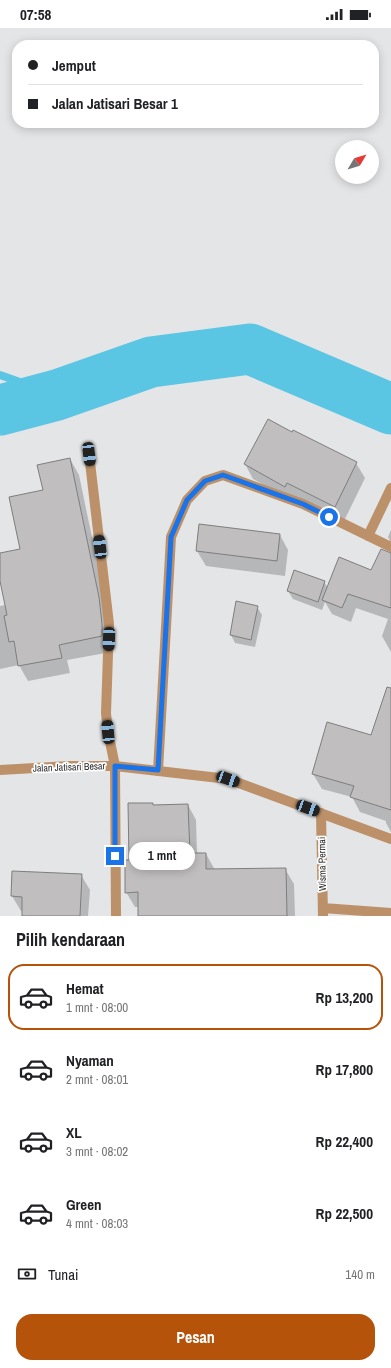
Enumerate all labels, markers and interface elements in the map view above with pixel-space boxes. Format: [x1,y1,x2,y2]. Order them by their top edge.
text: 07:58 [20,4,51,25]
text: Jemput [52,55,96,76]
text: Jalan Jatisari Besar 1 [52,93,178,114]
north arrow [335,140,379,184]
map controls [335,140,379,184]
car [82,441,96,467]
route start [320,508,338,526]
car [93,534,107,560]
car [103,627,115,651]
car [101,720,115,744]
street label: Jalan Jatisari Besar [33,759,106,775]
car [215,769,241,789]
car [295,798,321,818]
street label: Wisma Permai [315,837,329,891]
callout: 1 mnt [129,842,195,870]
route end [106,847,124,865]
text: 1 mnt [148,847,176,864]
text: Pilih kendaraan [16,927,125,952]
text: Hemat [66,978,104,999]
icon: car [18,979,54,1015]
text: Rp 13,200 [316,987,373,1008]
text: 1 mnt · 08:00 [66,999,128,1016]
text: Nyaman [66,1050,114,1071]
icon: car [18,1051,54,1087]
text: Rp 17,800 [316,1059,373,1080]
text: 2 mnt · 08:01 [66,1071,128,1088]
text: XL [66,1122,82,1143]
icon: car [18,1123,54,1159]
text: Rp 22,400 [316,1131,373,1152]
text: 3 mnt · 08:02 [66,1143,128,1160]
text: Green [66,1194,102,1215]
icon: car [18,1195,54,1231]
text: Rp 22,500 [316,1203,373,1224]
text: 4 mnt · 08:03 [66,1215,128,1232]
icon: cash [16,1263,38,1285]
text: Tunai [48,1264,78,1285]
text: 140 m [345,1266,375,1283]
button: Pesan [16,1314,375,1360]

